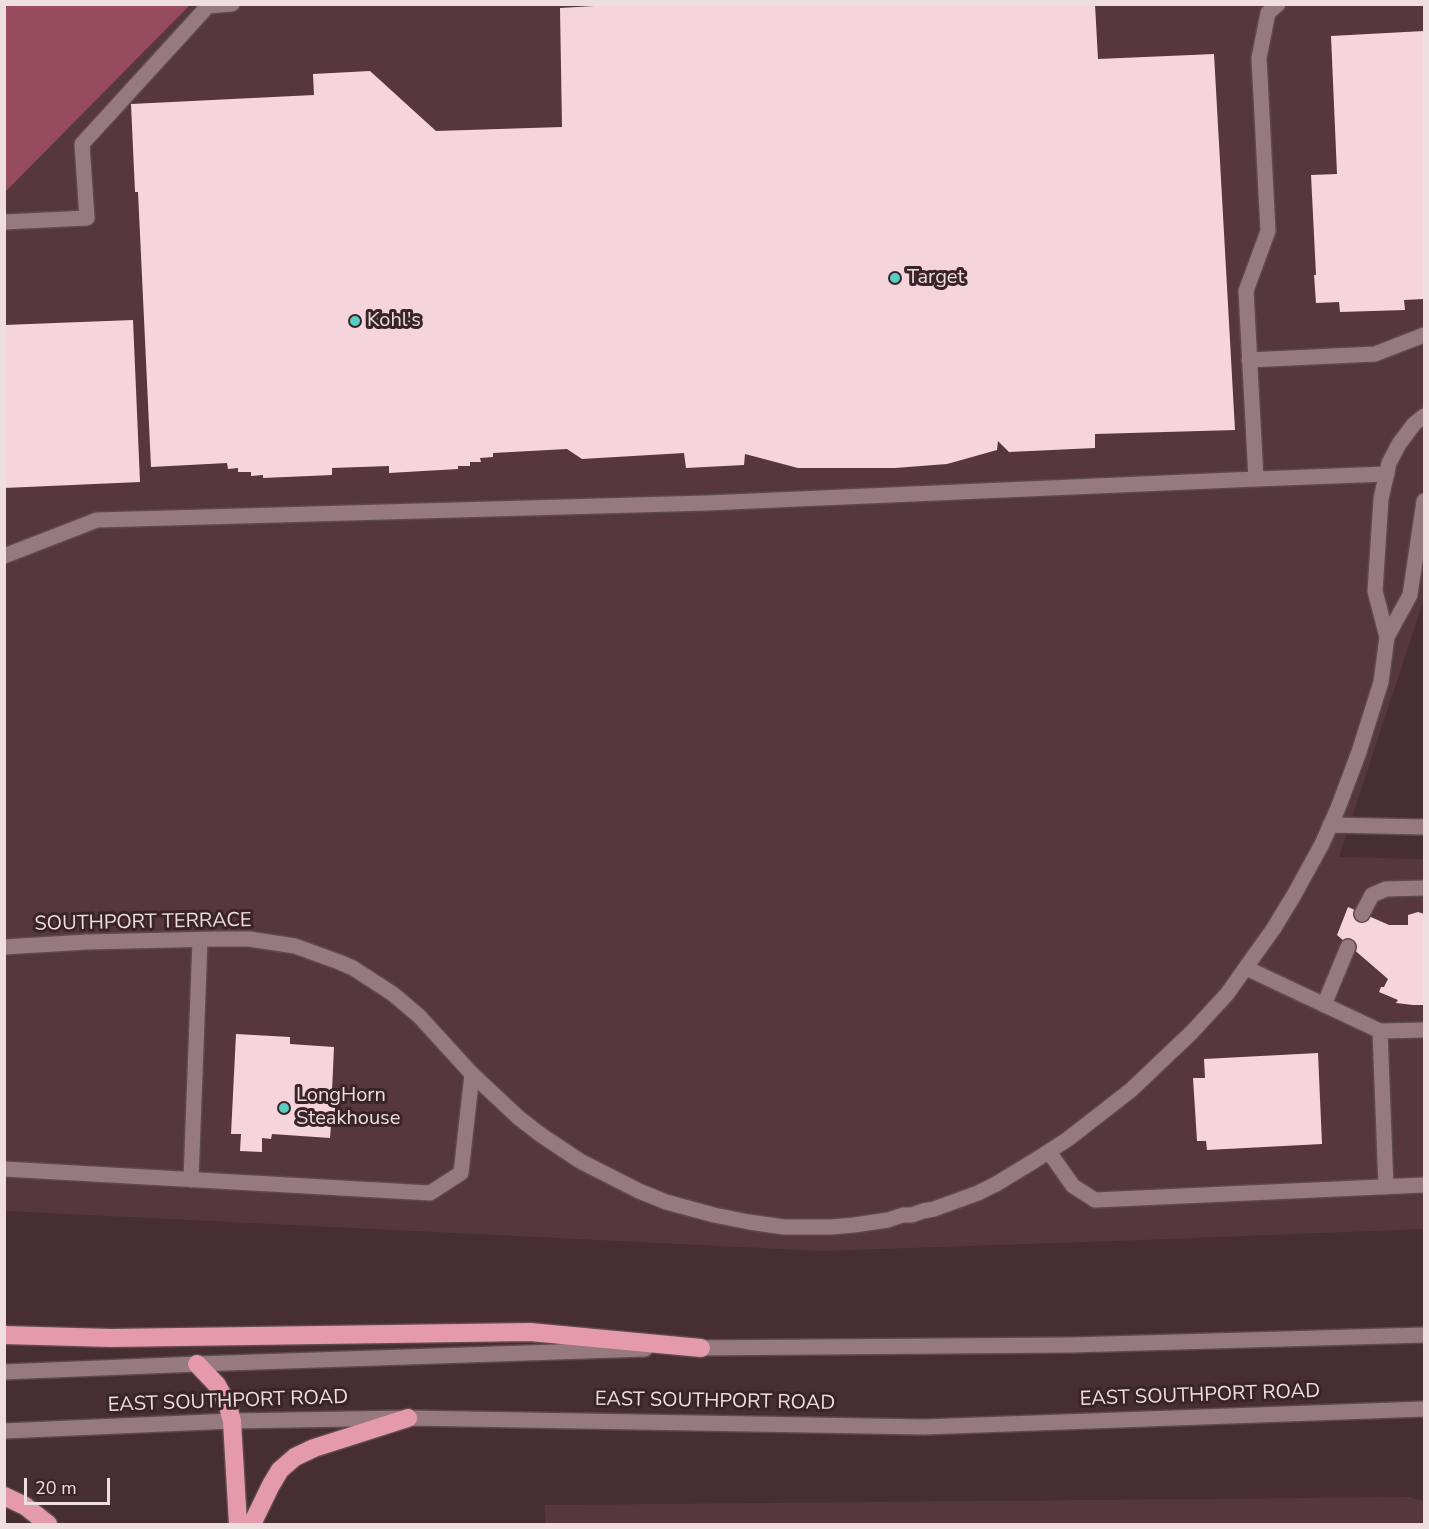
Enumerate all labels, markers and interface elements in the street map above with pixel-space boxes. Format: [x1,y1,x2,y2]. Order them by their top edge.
place label: Target [907,266,964,290]
marker: Target [888,271,902,285]
place label: Kohl's [367,309,421,333]
marker: Kohl's [348,314,362,328]
street label: SOUTHPORT TERRACE [34,909,252,937]
place label: LongHorn Steakhouse [296,1084,400,1131]
marker: LongHorn Steakhouse [277,1101,291,1115]
street label: EAST SOUTHPORT ROAD [1080,1380,1320,1412]
street label: EAST SOUTHPORT ROAD [108,1386,348,1418]
street label: EAST SOUTHPORT ROAD [595,1388,835,1416]
scale bar [27,1466,112,1504]
text: 20 m [35,1476,77,1500]

